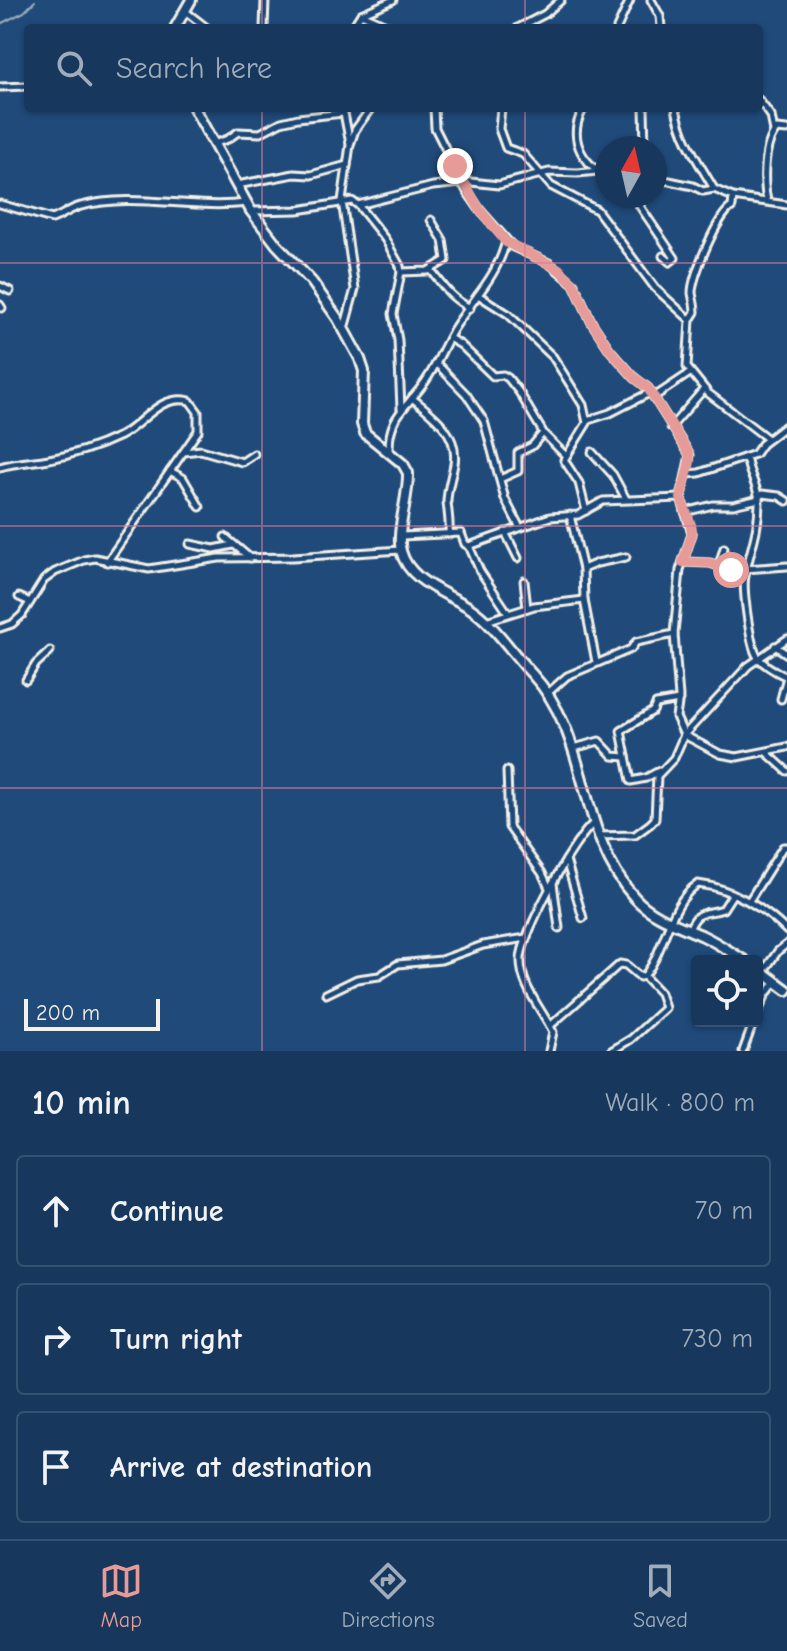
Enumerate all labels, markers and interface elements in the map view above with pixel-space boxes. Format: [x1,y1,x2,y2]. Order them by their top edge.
search box [24,24,763,112]
icon: search [52,46,96,90]
text: Search here [116,51,272,86]
north arrow [595,136,667,208]
route end [437,148,473,184]
route start [713,552,749,588]
map controls [691,955,763,1027]
button: locate [691,955,763,1027]
scale bar [24,995,160,1031]
text: 200 m [36,1000,100,1026]
text: 10 min [32,1083,131,1123]
text: Walk · 800 m [605,1088,755,1118]
icon: ahead [34,1189,78,1233]
text: Continue [110,1194,224,1229]
text: 70 m [695,1196,753,1226]
icon: right [34,1317,78,1361]
text: Turn right [110,1322,242,1357]
text: 730 m [682,1324,753,1354]
icon: arrive [34,1445,78,1489]
text: Arrive at destination [110,1450,372,1485]
tab: Map [99,1559,143,1633]
tab: Directions [342,1559,435,1633]
tab: Saved [633,1559,688,1633]

